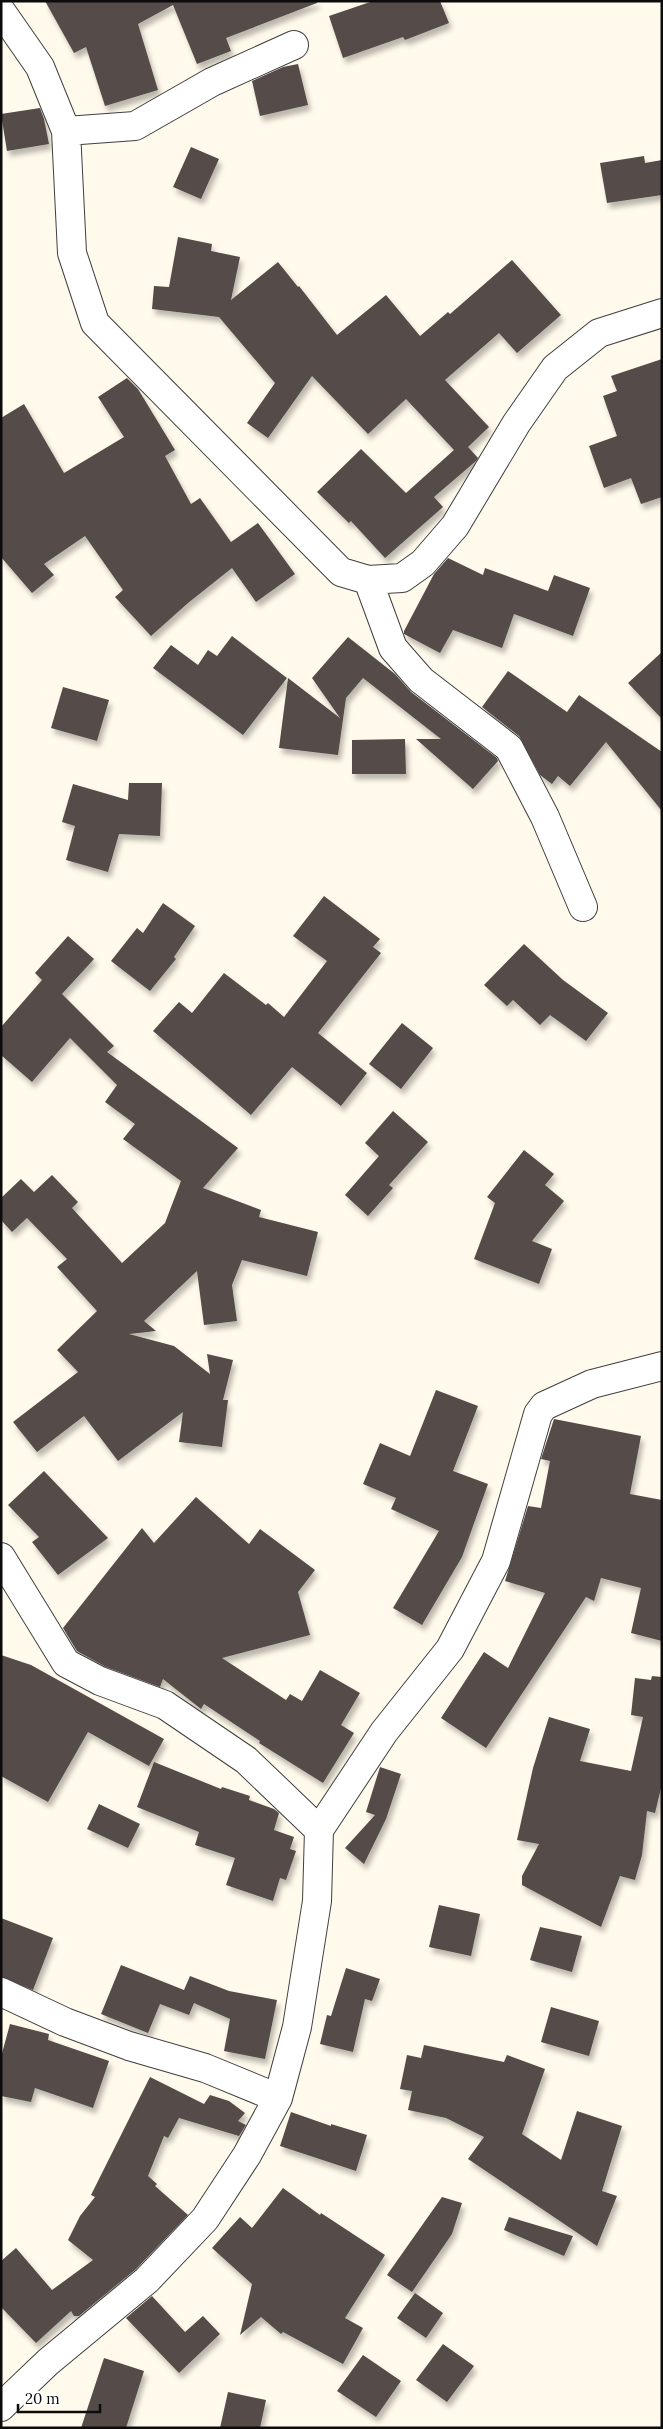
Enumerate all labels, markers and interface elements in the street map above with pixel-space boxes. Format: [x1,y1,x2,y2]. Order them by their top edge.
scale bar [18,2382,100,2414]
text: 20 m [25,2389,60,2408]

